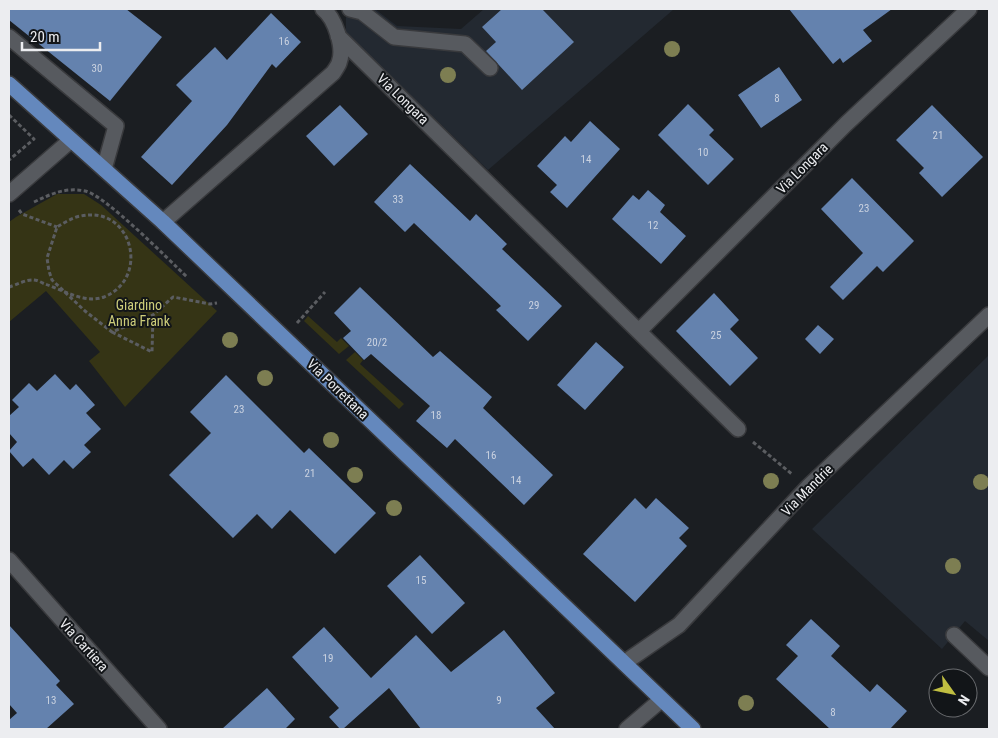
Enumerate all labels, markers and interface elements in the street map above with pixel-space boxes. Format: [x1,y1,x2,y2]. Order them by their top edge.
scale bar [22,20,100,52]
text: 20 m [30,28,60,46]
house number: 16 [279,35,289,48]
house number: 30 [92,62,102,75]
street label: Via Longara [374,70,432,128]
house number: 8 [774,92,780,105]
house number: 21 [933,129,943,142]
street label: Via Longara [773,139,831,197]
house number: 10 [698,146,708,159]
house number: 14 [581,153,592,166]
house number: 33 [393,193,403,206]
house number: 23 [859,202,869,215]
house number: 12 [648,219,658,232]
park label: Giardino Anna Frank [108,297,171,329]
house number: 29 [529,299,539,312]
house number: 25 [711,329,721,342]
house number: 20/2 [367,336,387,349]
street label: Via Porrettana [304,356,372,422]
house number: 23 [234,403,244,416]
house number: 18 [431,409,441,422]
house number: 16 [486,449,496,462]
street label: Via Mandrie [778,461,836,519]
house number: 21 [305,467,315,480]
house number: 14 [511,474,522,487]
house number: 15 [416,574,426,587]
street label: Via Cartiera [56,616,112,674]
house number: 19 [323,652,333,665]
north arrow [928,668,978,718]
text: N [955,692,973,708]
house number: 13 [46,694,56,707]
house number: 9 [496,694,502,707]
house number: 8 [830,706,836,719]

